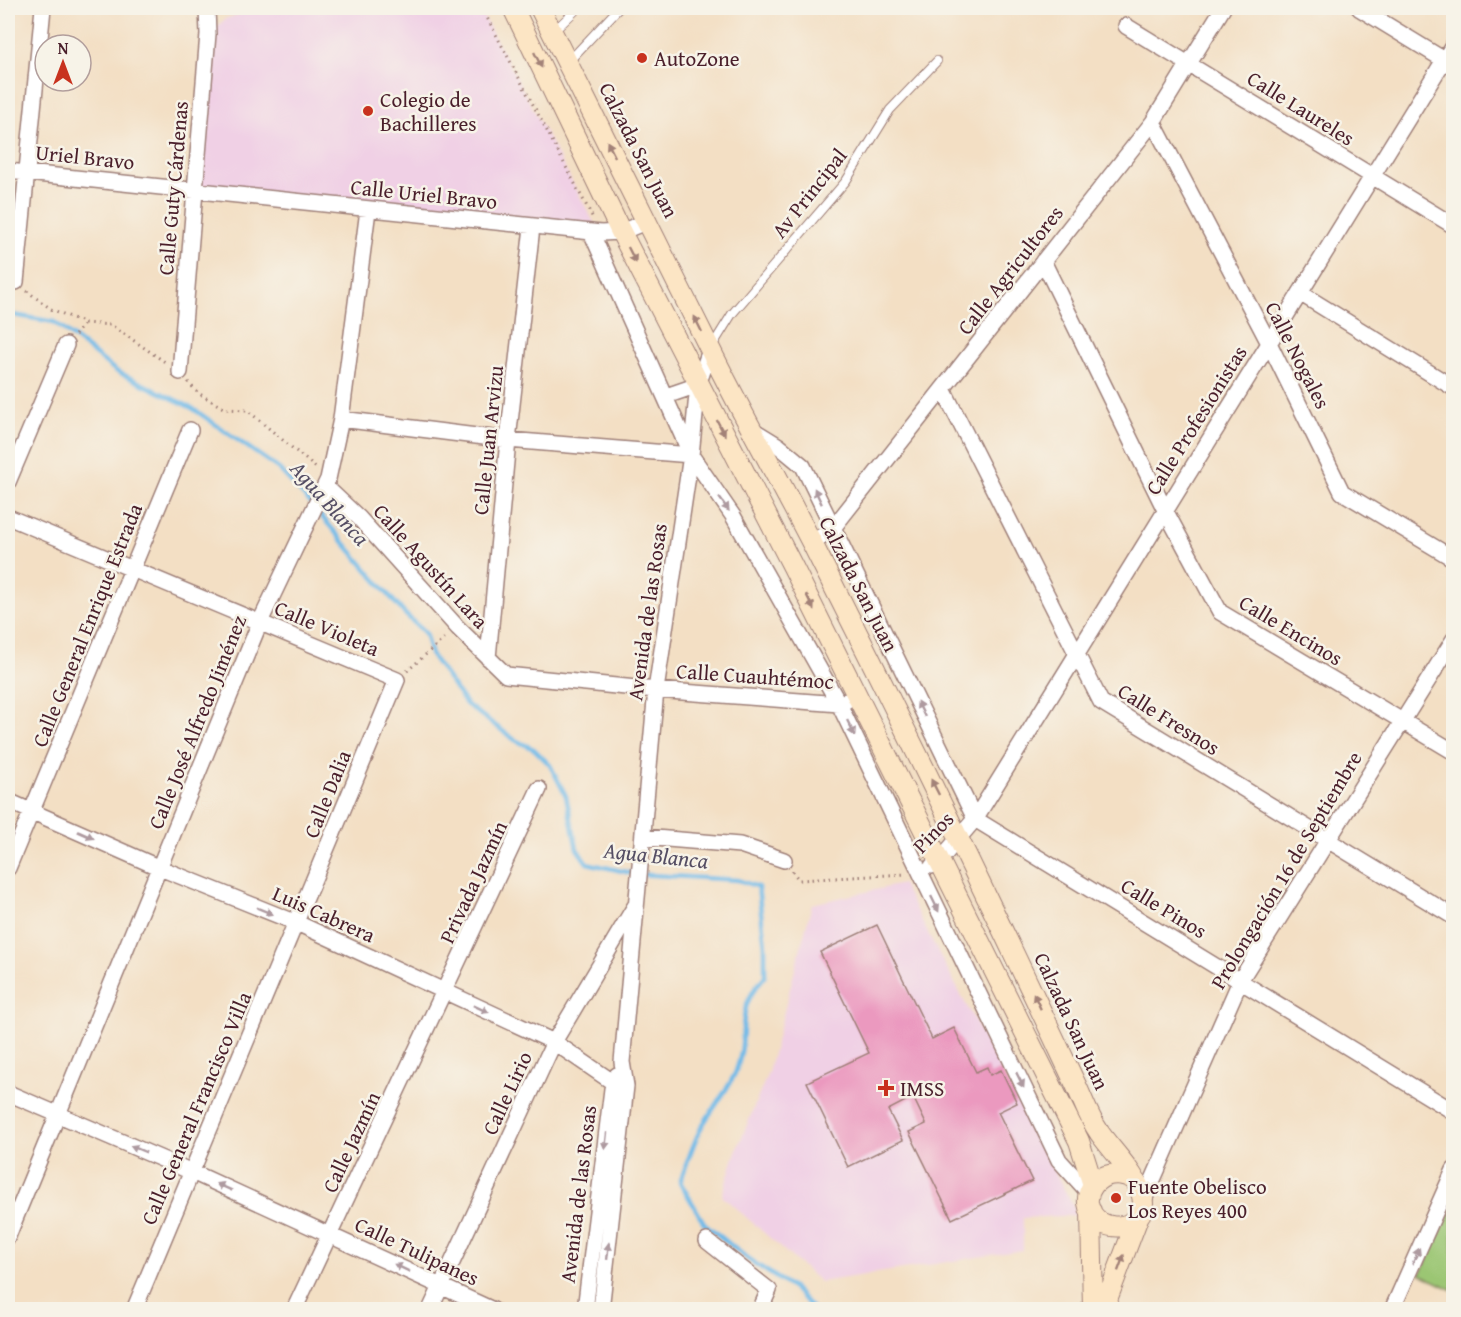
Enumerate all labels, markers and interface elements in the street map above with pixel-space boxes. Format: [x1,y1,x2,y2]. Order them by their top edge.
north arrow [33,33,93,93]
text: N [58,36,69,60]
place label: AutoZone [654,43,740,74]
marker: AutoZone [635,51,649,65]
one-way arrow [534,52,543,69]
street label: Calle Laureles [1241,63,1361,153]
street label: Calzada San Juan [592,77,687,223]
place label: Colegio de Bachilleres [380,84,477,139]
street label: Calle Guty Cárdenas [150,100,196,276]
marker: Colegio de Bachilleres [361,104,375,118]
street label: Uriel Bravo [34,136,136,178]
one-way arrow [607,140,616,157]
street label: Av Principal [764,141,854,245]
street label: Calle Uriel Bravo [349,171,499,217]
street label: Calle Agricultores [950,199,1070,341]
one-way arrow [627,246,637,263]
street label: Calle Nogales [1258,296,1338,414]
one-way arrow [693,315,702,332]
street label: Calle Profesionistas [1137,339,1255,501]
street label: Calle Juan Arvizu [465,363,511,516]
one-way arrow [716,420,726,437]
water label: Agua Blanca [282,453,377,553]
one-way arrow [813,488,822,505]
one-way arrow [718,496,730,511]
street label: Calle Agustín Lara [366,497,496,635]
street label: Calle General Enrique Estrada [24,499,150,751]
street label: Calzada San Juan [812,511,907,657]
street label: Avenida de las Rosas [619,521,675,703]
street label: Calle Encinos [1233,587,1349,673]
street label: Calle Violeta [270,592,384,664]
one-way arrow [805,593,815,610]
street label: Calle José Alfredo Jiménez [140,610,254,834]
street label: Calle Cuauhtémoc [675,655,835,697]
street label: Calle Fresnos [1112,675,1226,763]
one-way arrow [917,701,926,718]
one-way arrow [846,720,855,737]
street label: Calle Dalia [295,745,359,842]
street label: Prolongación 16 de Septiembre [1202,745,1370,995]
one-way arrow [930,779,939,796]
street label: Pinos [905,804,961,860]
street label: Privada Jazmín [431,815,515,948]
one-way arrow [77,830,94,839]
water label: Agua Blanca [601,833,710,876]
street label: Calle Pinos [1115,870,1213,946]
street label: Luis Cabrera [268,878,380,950]
one-way arrow [931,896,940,913]
one-way arrow [257,906,275,916]
street label: Calzada San Juan [1027,947,1117,1095]
street label: Calle General Francisco Villa [133,987,259,1229]
one-way arrow [1032,993,1041,1010]
one-way arrow [473,1004,490,1013]
street label: Calle Lirio [474,1046,540,1140]
one-way arrow [1016,1071,1025,1088]
place label: IMSS [900,1073,944,1104]
marker: IMSS [877,1079,895,1097]
street label: Calle Jazmín [314,1086,388,1198]
street label: Avenida de las Rosas [552,1103,604,1285]
one-way arrow [601,1132,611,1151]
one-way arrow [129,1144,147,1154]
place label: Fuente Obelisco Los Reyes 400 [1128,1171,1267,1226]
one-way arrow [216,1182,233,1191]
marker: Fuente Obelisco Los Reyes 400 [1109,1191,1123,1205]
street label: Calle Tulipanes [350,1209,484,1293]
one-way arrow [603,1242,613,1261]
one-way arrow [1411,1247,1421,1265]
one-way arrow [1117,1254,1127,1272]
one-way arrow [393,1264,410,1273]

